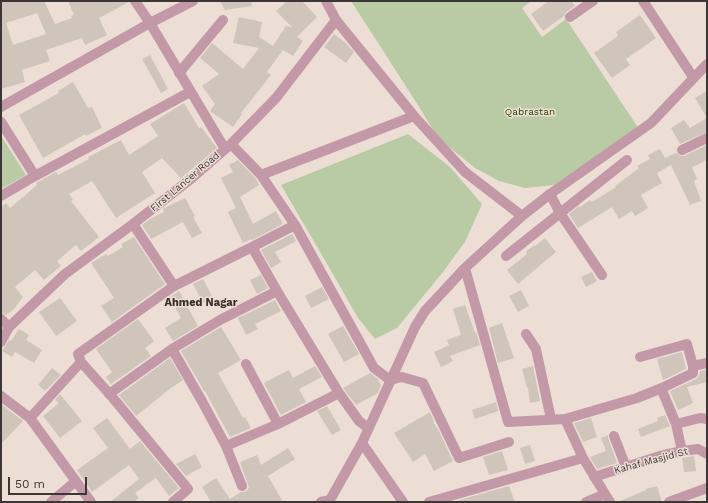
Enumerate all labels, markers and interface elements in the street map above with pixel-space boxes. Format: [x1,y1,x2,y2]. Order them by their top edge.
park label: Qabrastan [505,106,555,118]
street label: First Lancer Road [148,150,222,214]
district label: Ahmed Nagar [165,296,237,310]
street label: Kahaf Masjid St [613,445,689,477]
scale bar [10,469,89,495]
text: 50 m [15,477,45,491]

